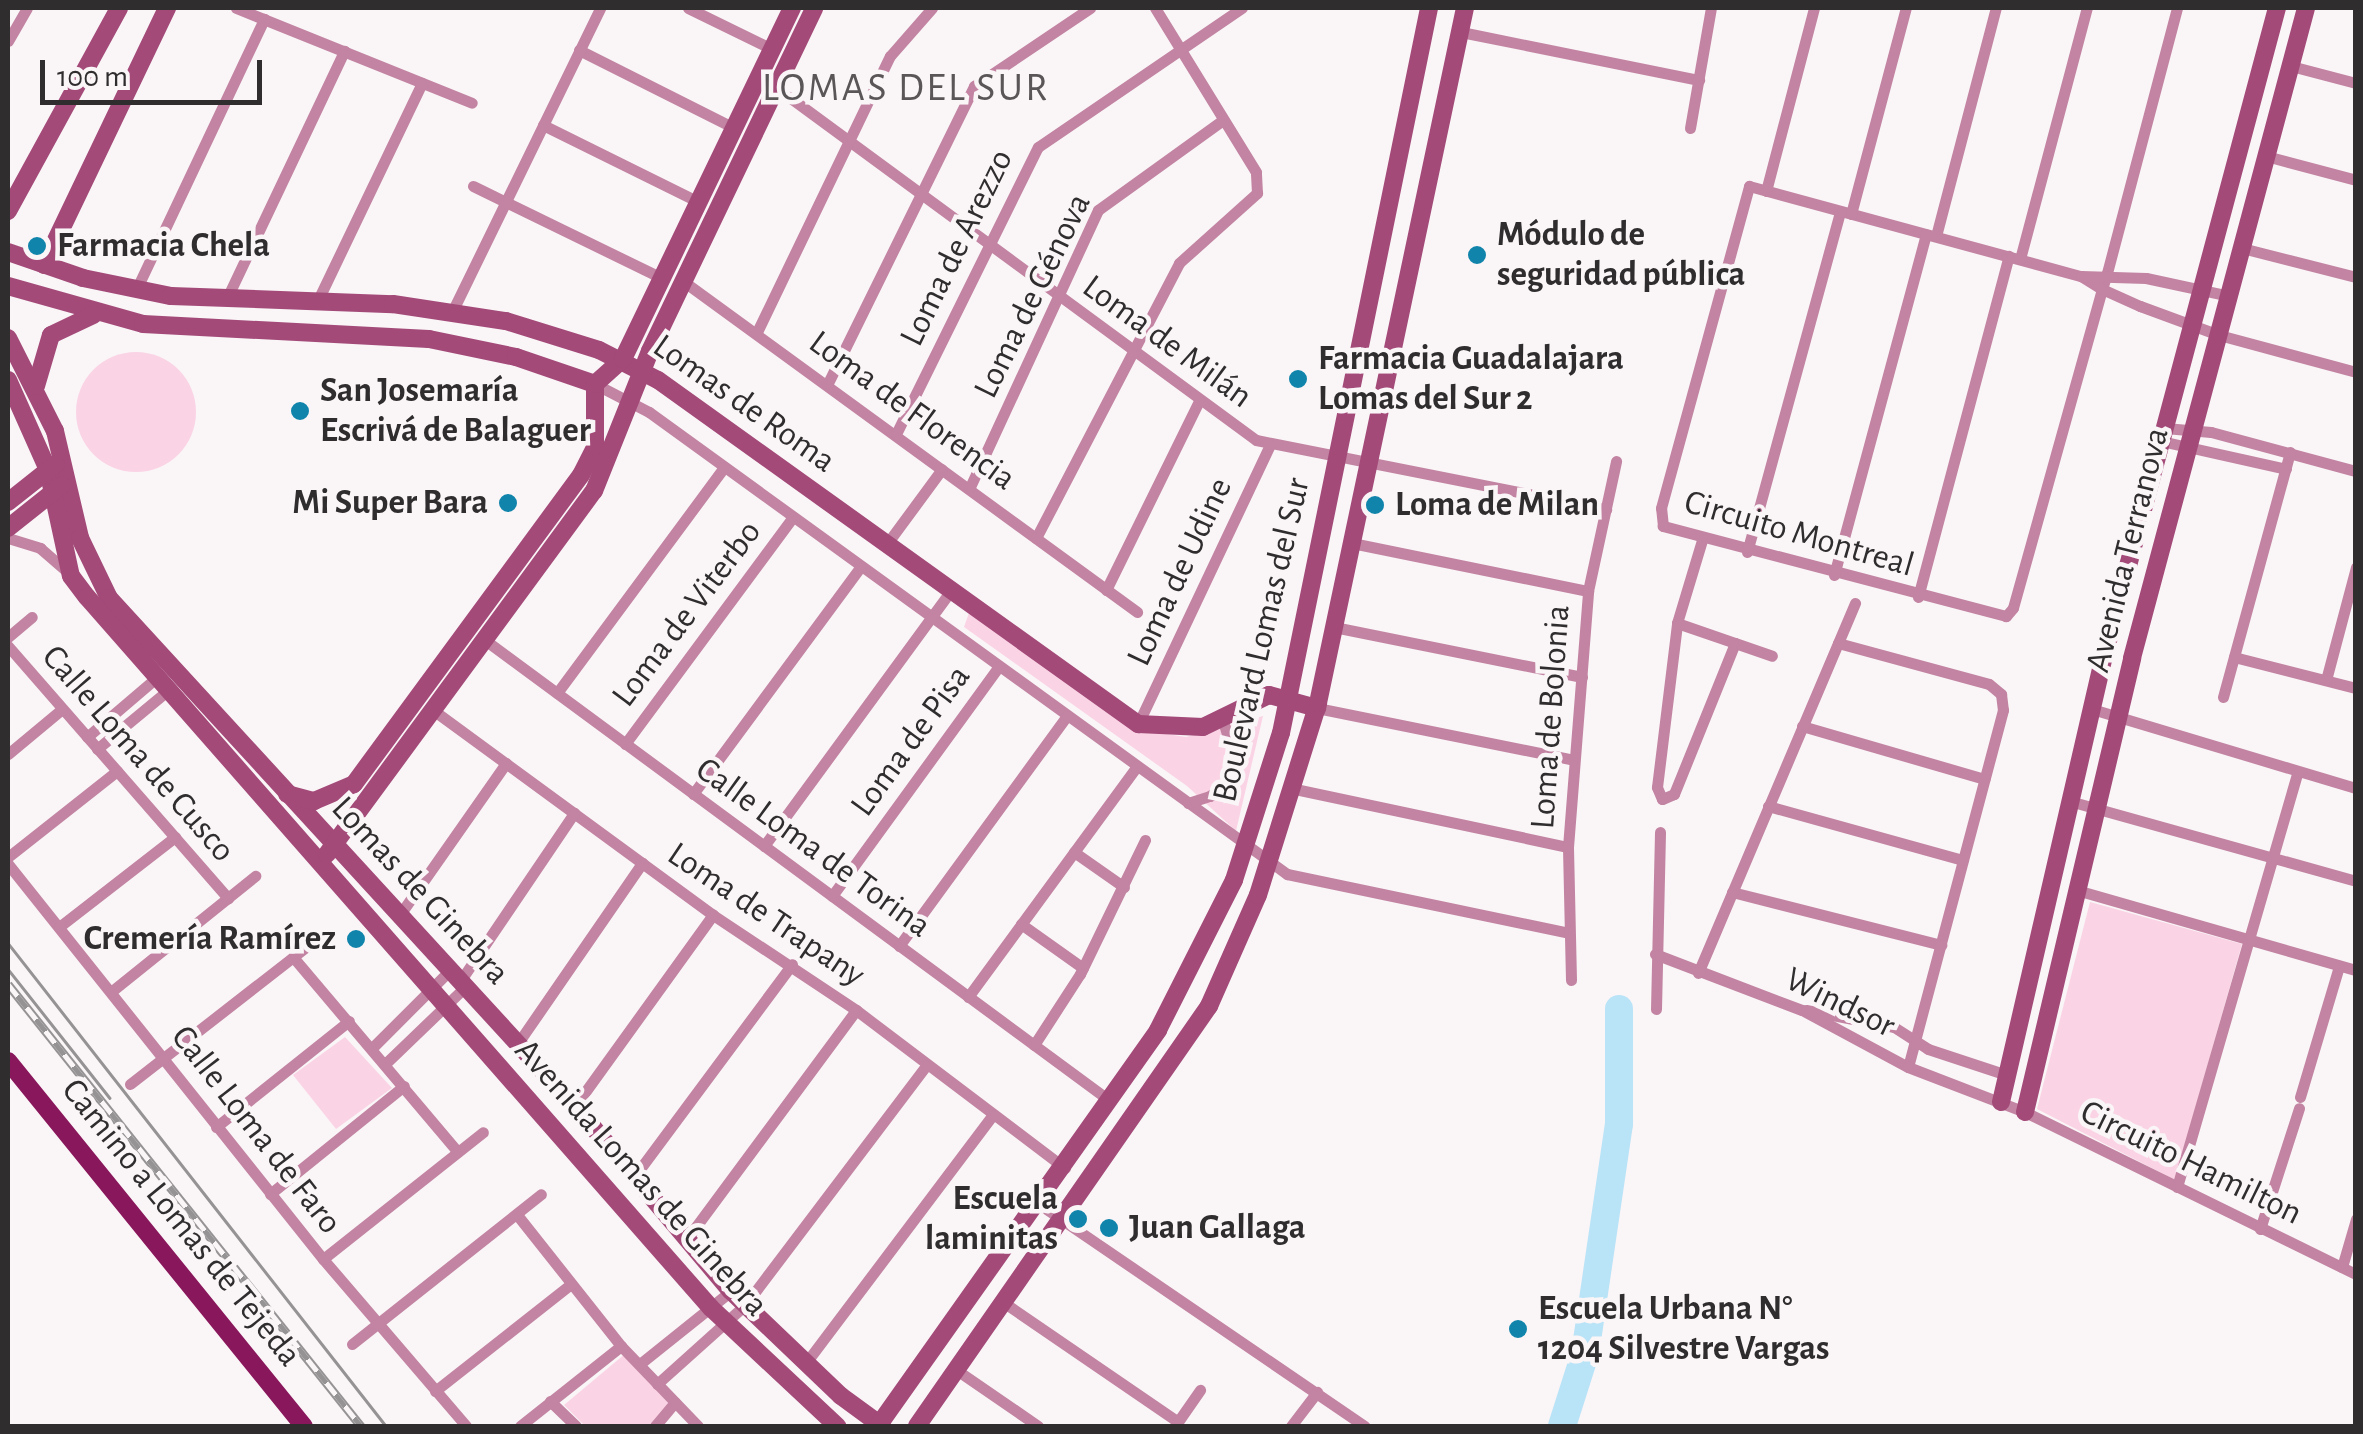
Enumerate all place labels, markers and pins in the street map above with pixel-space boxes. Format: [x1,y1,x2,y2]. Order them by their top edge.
place label: Módulo de seguridad pública [1497,214,1745,296]
place label: Farmacia Chela [57,225,270,267]
marker: Farmacia Chela [26,235,48,257]
marker: Módulo de seguridad pública [1466,244,1488,266]
place label: Farmacia Guadalajara Lomas del Sur 2 [1318,338,1624,420]
marker: Farmacia Guadalajara Lomas del Sur 2 [1287,368,1309,390]
place label: San Josemaría Escrivá de Balaguer [320,370,591,452]
marker: San Josemaría Escrivá de Balaguer [289,400,311,422]
place label: Mi Super Bara [292,482,488,524]
place label: Loma de Milan [1395,484,1599,526]
marker: Mi Super Bara [497,492,519,514]
marker: Loma de Milan [1364,494,1386,516]
place label: Cremería Ramírez [84,918,336,960]
marker: Cremería Ramírez [345,928,367,950]
place label: Escuela laminitas [925,1178,1058,1260]
place label: Juan Gallaga [1129,1207,1306,1249]
marker: Escuela laminitas [1067,1208,1089,1230]
marker: Juan Gallaga [1098,1217,1120,1239]
place label: Escuela Urbana N° 1204 Silvestre Vargas [1538,1288,1829,1370]
marker: Escuela Urbana N° 1204 Silvestre Vargas [1507,1318,1529,1340]

